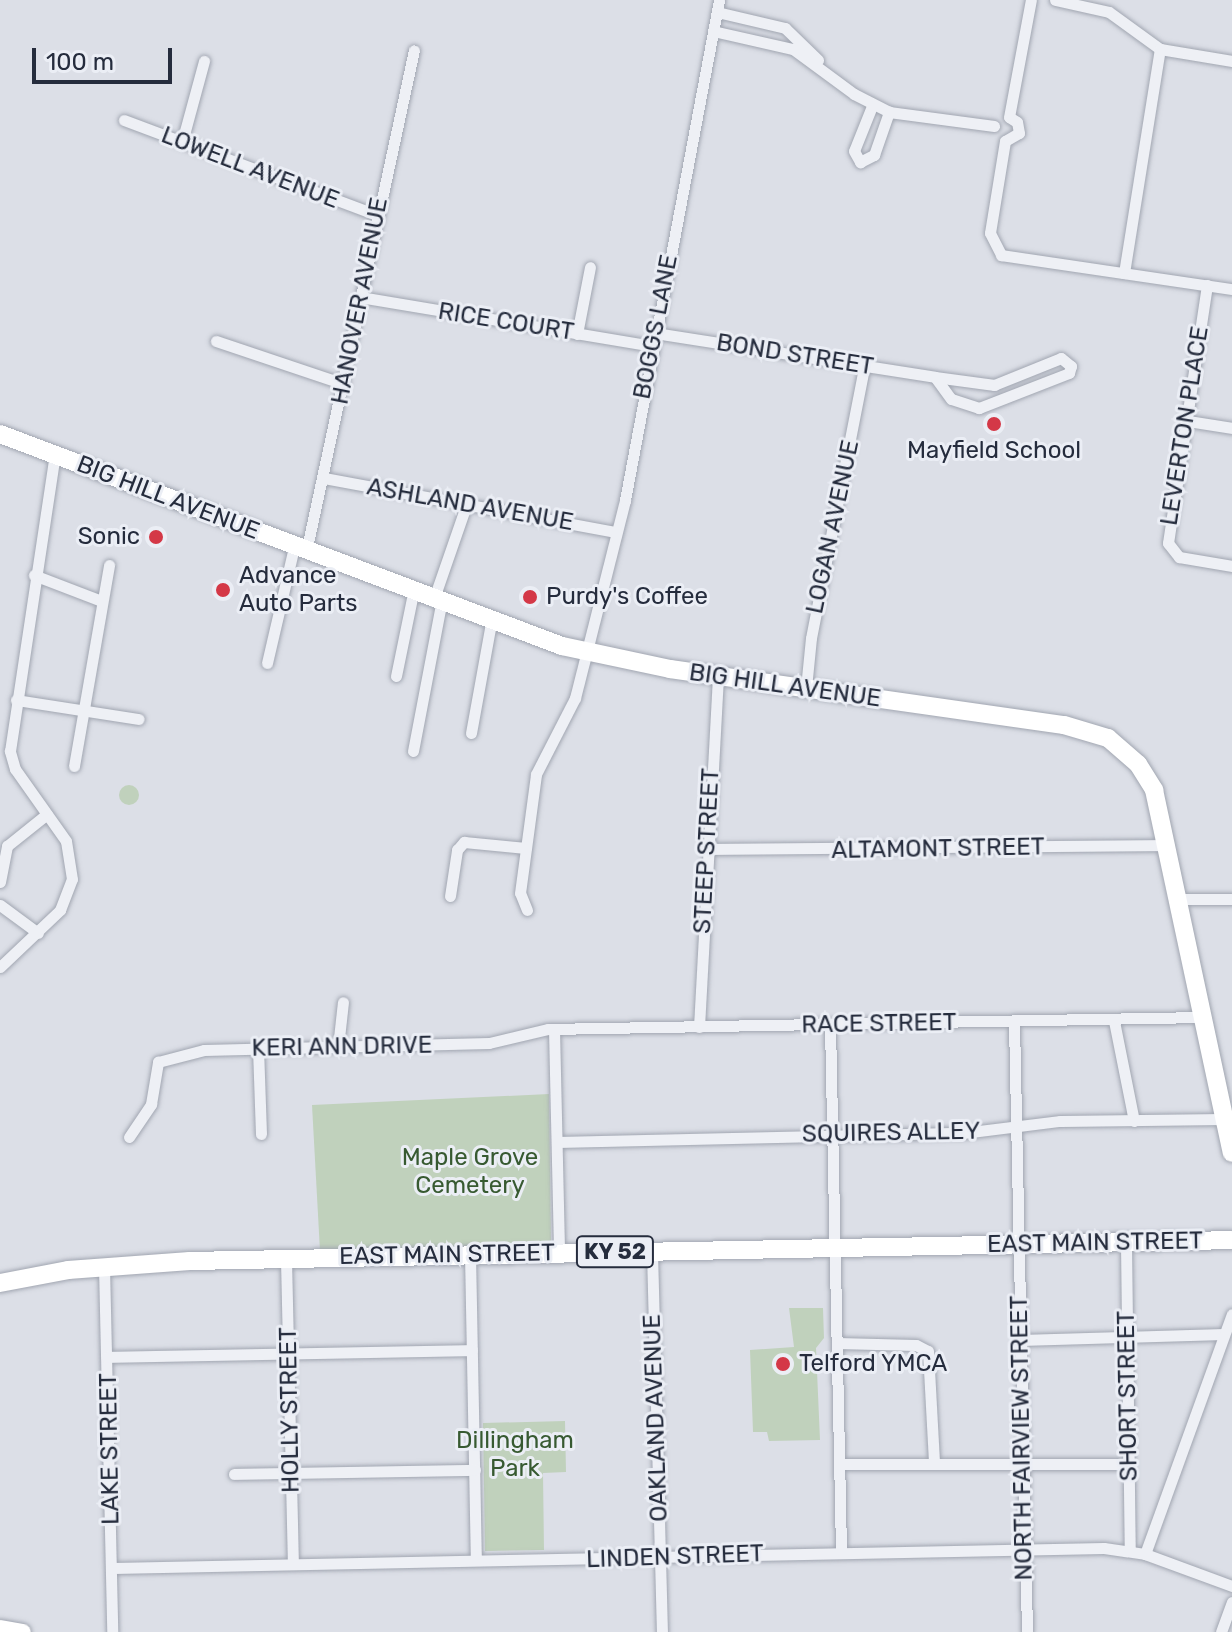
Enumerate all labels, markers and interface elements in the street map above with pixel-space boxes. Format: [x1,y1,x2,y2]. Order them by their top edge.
scale bar [36,32,176,82]
text: 100 m [46,48,114,76]
street label: LOWELL AVENUE [157,121,343,215]
street label: HANOVER AVENUE [326,195,394,407]
street label: BOGGS LANE [628,252,684,402]
street label: RICE COURT [436,297,576,347]
street label: LEVERTON PLACE [1155,324,1215,528]
street label: BOND STREET [714,328,876,382]
marker: Mayfield School [985,415,1003,433]
street label: LOGAN AVENUE [800,437,866,617]
place label: Mayfield School [907,437,1081,465]
street label: BIG HILL AVENUE [72,450,264,546]
street label: ASHLAND AVENUE [364,473,576,537]
place label: Sonic [78,523,140,551]
marker: Sonic [147,528,165,546]
place label: Advance Auto Parts [239,562,358,618]
marker: Advance Auto Parts [214,581,232,599]
place label: Purdy's Coffee [546,583,708,611]
marker: Purdy's Coffee [521,588,539,606]
street label: BIG HILL AVENUE [687,658,883,714]
street label: STEEP STREET [688,767,726,935]
street label: ALTAMONT STREET [831,833,1045,865]
street label: RACE STREET [801,1008,957,1040]
street label: KERI ANN DRIVE [251,1031,433,1063]
street label: SQUIRES ALLEY [801,1117,981,1149]
park label: Maple Grove Cemetery [402,1144,538,1200]
street label: EAST MAIN STREET [987,1227,1203,1259]
road number: KY 52 [575,1234,655,1270]
street label: EAST MAIN STREET [339,1239,555,1271]
street label: NORTH FAIRVIEW STREET [1005,1295,1039,1581]
street label: SHORT STREET [1112,1310,1144,1482]
street label: OAKLAND AVENUE [638,1313,674,1523]
street label: HOLLY STREET [274,1326,306,1494]
place label: Telford YMCA [799,1350,948,1378]
marker: Telford YMCA [774,1355,792,1373]
street label: LAKE STREET [94,1373,126,1525]
park label: Dillingham Park [456,1427,574,1483]
street label: LINDEN STREET [586,1540,764,1574]

